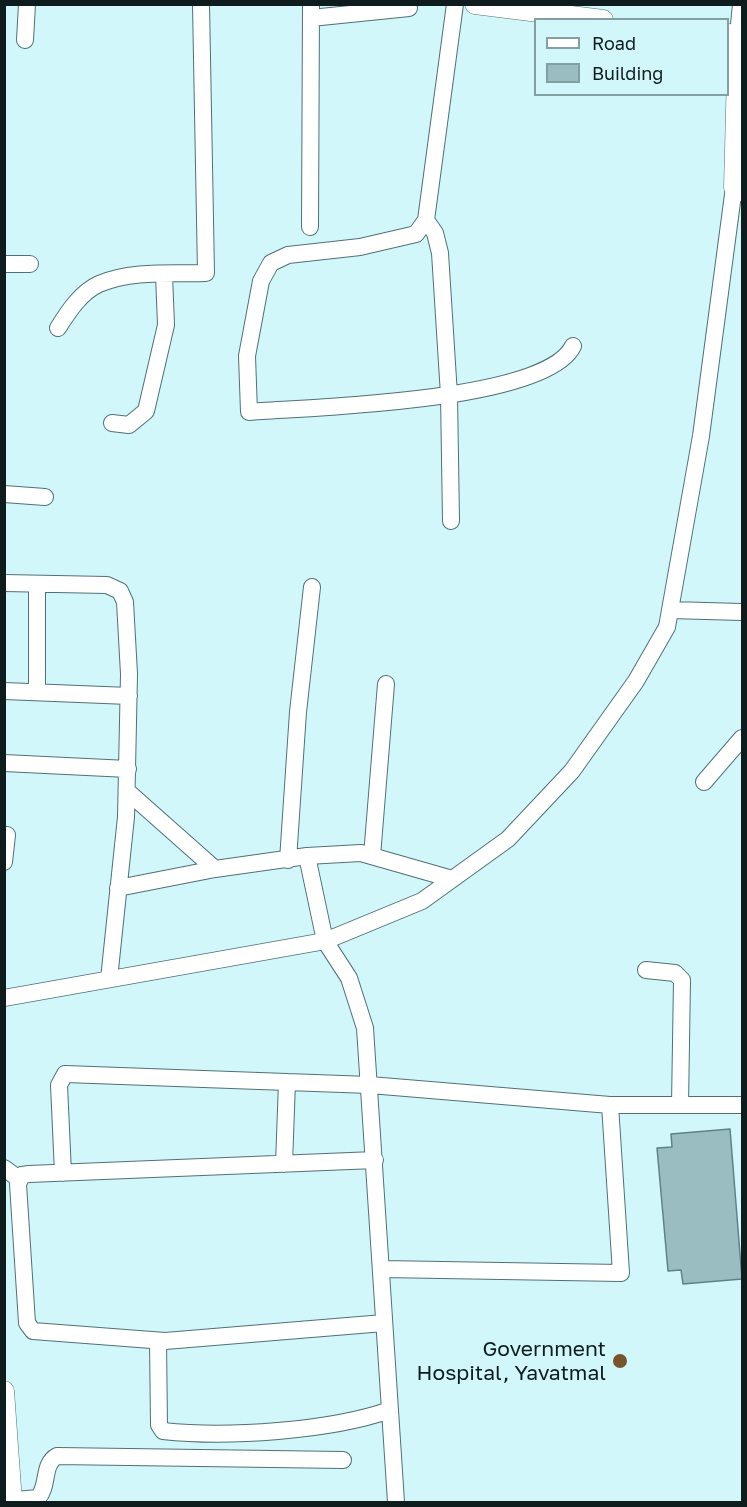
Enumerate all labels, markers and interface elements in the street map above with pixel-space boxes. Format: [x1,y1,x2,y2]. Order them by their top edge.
legend [534,18,729,96]
text: Road [592,32,636,54]
text: Building [592,62,663,84]
place label: Government Hospital, Yavatmal [417,1336,606,1386]
marker: Government Hospital, Yavatmal [611,1352,629,1370]

